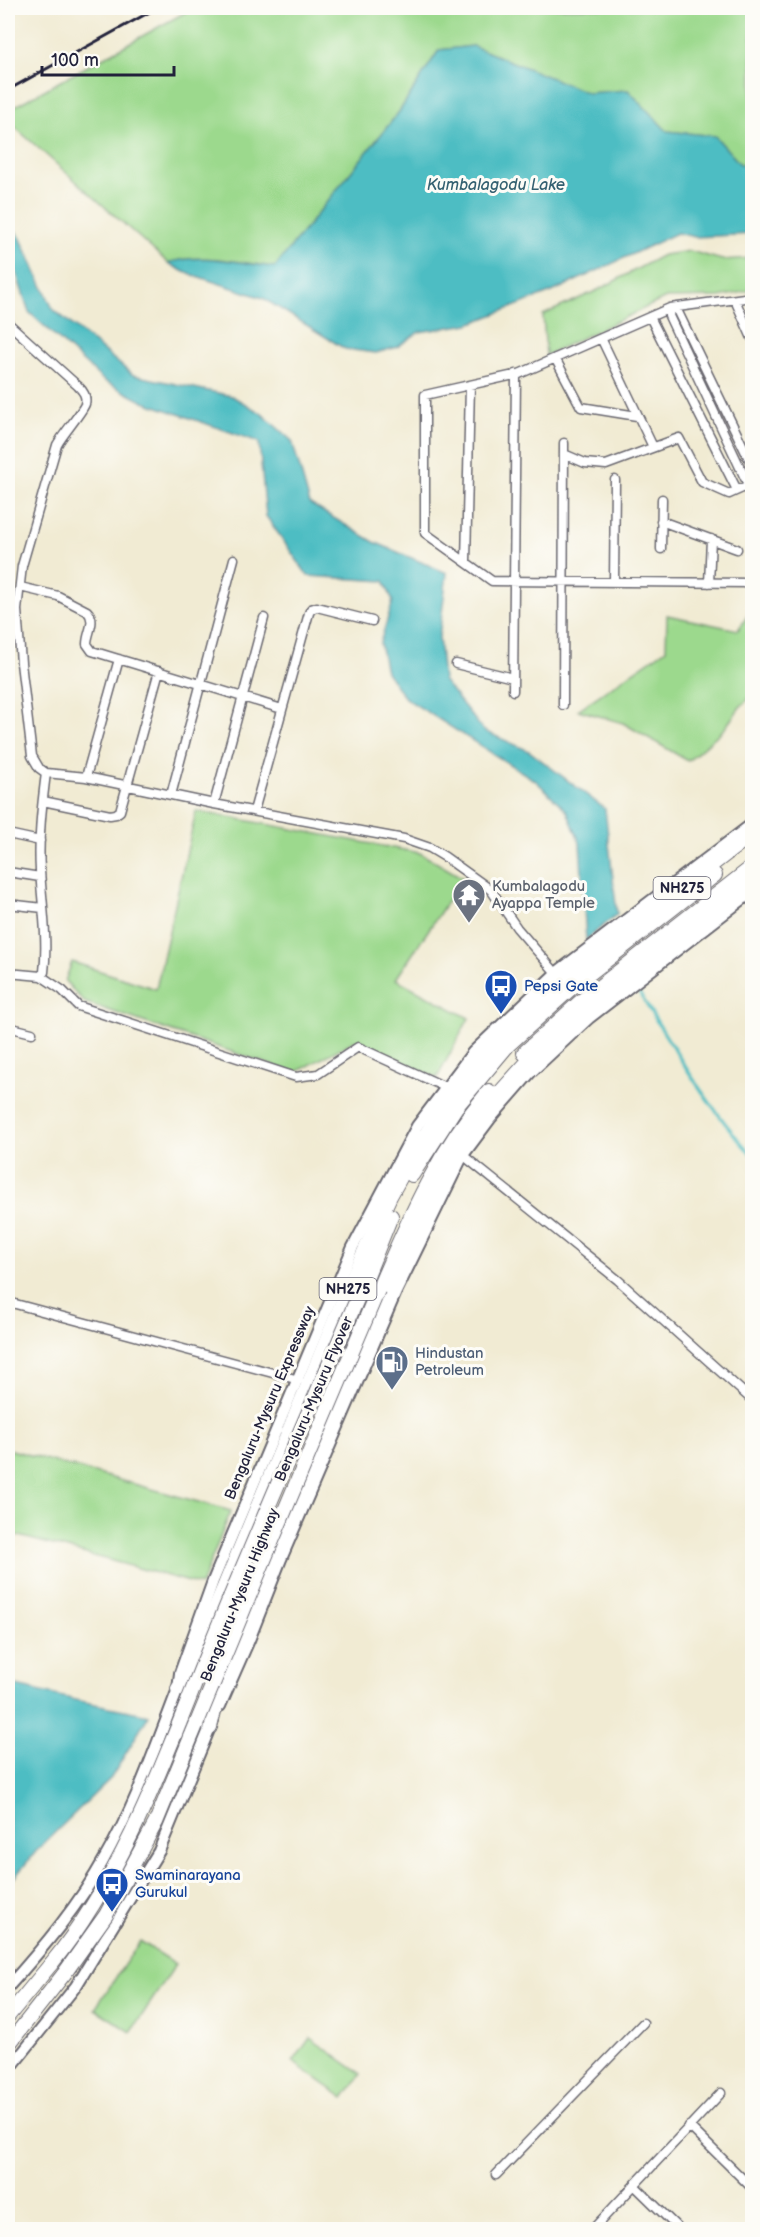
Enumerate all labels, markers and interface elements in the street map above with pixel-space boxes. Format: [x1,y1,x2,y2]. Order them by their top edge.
scale bar [42,39,174,77]
text: 100 m [51,50,99,71]
water label: Kumbalagodu Lake [427,176,565,195]
temple icon: Kumbalagodu Ayappa Temple [451,877,487,924]
place label: Kumbalagodu Ayappa Temple [492,877,595,913]
road number: NH275 [654,877,710,899]
bus stop icon: Pepsi Gate [483,968,519,1015]
place label: Pepsi Gate [524,977,598,996]
road number: NH275 [320,1278,376,1300]
street label: Bengaluru-Mysuru Expressway [221,1303,320,1503]
street label: Bengaluru-Mysuru Flyover [271,1313,358,1484]
fuel station icon: Hindustan Petroleum [374,1344,410,1391]
place label: Hindustan Petroleum [415,1344,484,1380]
street label: Bengaluru-Mysuru Highway [196,1505,284,1685]
bus stop icon: Swaminarayana Gurukul [94,1866,130,1913]
place label: Swaminarayana Gurukul [135,1866,241,1902]

